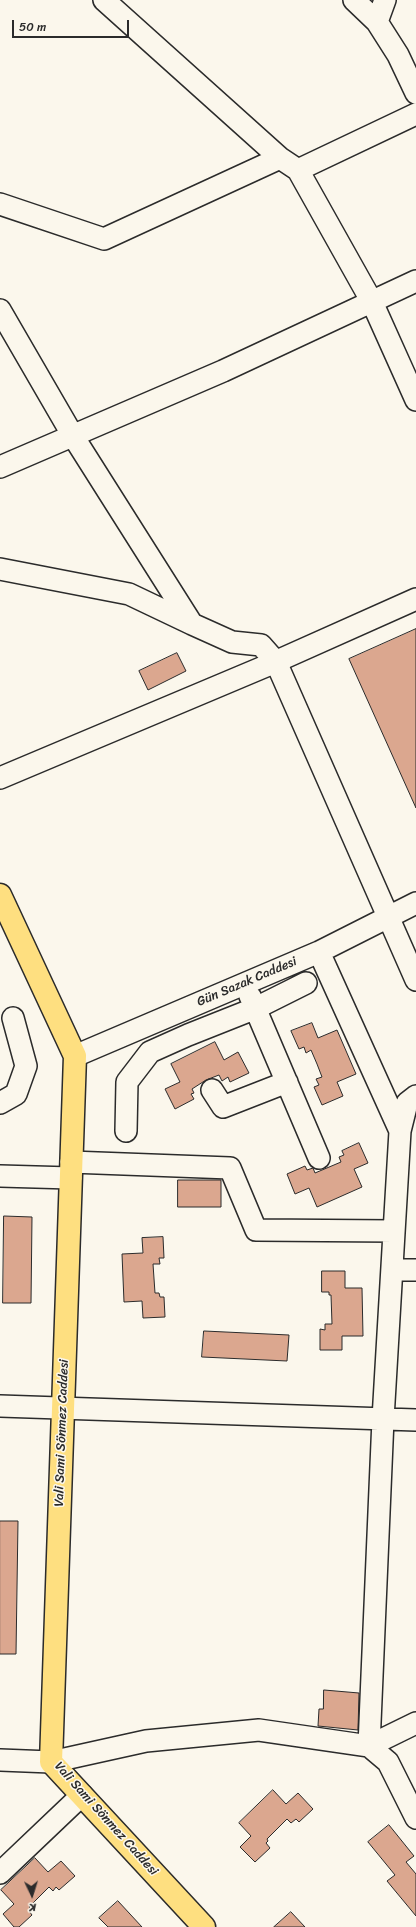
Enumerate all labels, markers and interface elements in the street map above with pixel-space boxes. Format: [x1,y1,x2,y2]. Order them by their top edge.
scale bar [14,12,131,38]
text: 50 m [19,16,46,38]
street label: Gün Sazak Caddesi [195,954,299,1010]
street label: Vali Sami Sönmez Caddesi [52,1359,72,1507]
street label: Vali Sami Sönmez Caddesi [51,1759,161,1879]
north arrow [12,1875,52,1915]
text: K [29,1898,37,1917]

